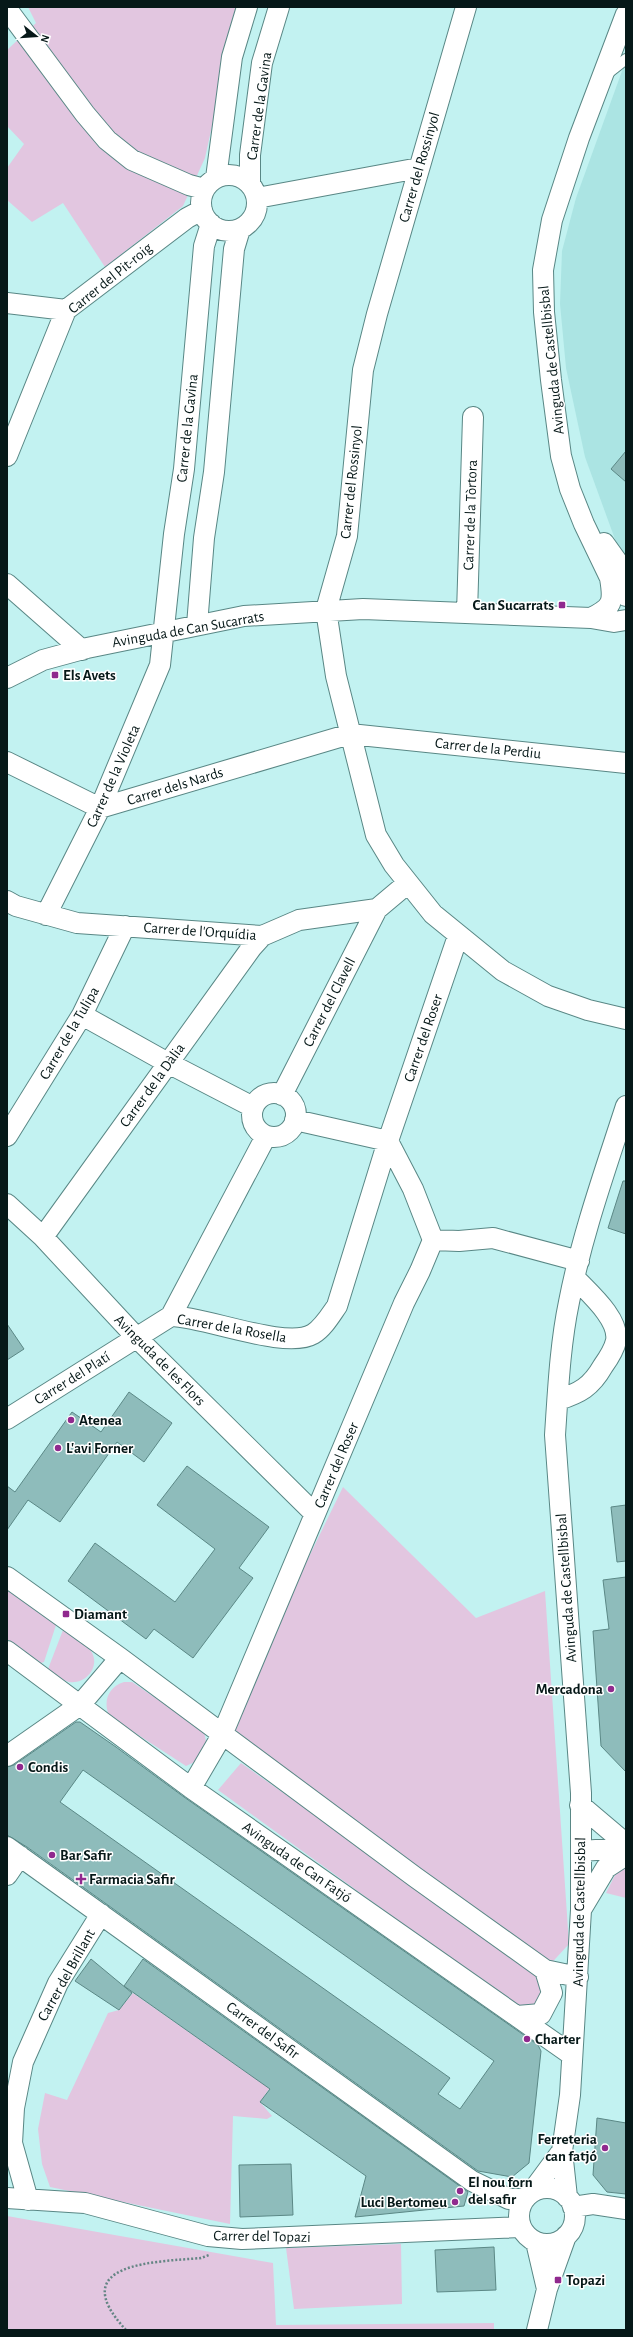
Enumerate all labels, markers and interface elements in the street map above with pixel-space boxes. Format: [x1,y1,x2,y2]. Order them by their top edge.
north arrow [16,16,56,56]
text: N [39,34,51,44]
street label: Carrer de la Gavina [244,51,275,161]
street label: Carrer del Rossinyol [397,110,442,224]
street label: Carrer del Pit-roig [66,240,156,317]
street label: Avinguda de Castellbisbal [536,285,567,435]
street label: Carrer de la Gavina [174,373,201,483]
street label: Carrer del Rossinyol [338,425,365,540]
street label: Carrer de la Tòrtora [461,459,480,571]
place label: Can Sucarrats [473,598,554,613]
marker: Can Sucarrats [557,600,567,610]
street label: Avinguda de Can Sucarrats [111,609,265,650]
place label: Els Avets [63,668,116,683]
marker: Els Avets [50,670,60,680]
street label: Carrer de la Violeta [84,723,143,830]
street label: Carrer de la Perdiu [434,735,542,762]
street label: Carrer dels Nards [125,765,225,808]
street label: Carrer de l'Orquídia [143,920,257,943]
street label: Carrer del Clavell [301,955,358,1049]
street label: Carrer de la Tulipa [37,984,102,1082]
street label: Carrer del Roser [401,992,446,1084]
street label: Carrer de la Dàlia [117,1041,188,1130]
street label: Carrer de la Rosella [176,1311,288,1346]
street label: Avinguda de les Flors [111,1312,208,1409]
street label: Carrer del Platí [32,1349,113,1408]
place label: Atenea [79,1413,122,1428]
marker: Atenea [66,1415,76,1425]
street label: Carrer del Roser [312,1420,361,1510]
place label: L'avi Forner [66,1441,134,1456]
marker: L'avi Forner [53,1443,63,1453]
street label: Avinguda de Castellbisbal [554,1513,579,1663]
place label: Diamant [74,1607,127,1622]
marker: Diamant [61,1609,71,1619]
place label: Mercadona [536,1682,603,1697]
marker: Mercadona [606,1684,616,1694]
place label: Condis [28,1760,69,1775]
marker: Condis [15,1762,25,1772]
street label: Avinguda de Can Fatjó [239,1819,354,1906]
street label: Avinguda de Castellbisbal [571,1837,588,1987]
place label: Bar Safir [60,1848,113,1863]
marker: Bar Safir [47,1850,57,1860]
place label: Farmacia Safir [89,1872,176,1887]
marker: Farmacia Safir [76,1874,86,1884]
street label: Carrer del Brillant [35,1927,98,2024]
street label: Carrer del Safir [223,1999,302,2062]
place label: Charter [535,2032,581,2047]
marker: Charter [522,2034,532,2044]
place label: Ferreteria can fatjó [538,2132,597,2164]
marker: Ferreteria can fatjó [600,2143,610,2153]
place label: El nou forn del safir [468,2175,533,2207]
marker: El nou forn del safir [455,2186,465,2196]
place label: Luci Bertomeu [360,2195,447,2210]
marker: Luci Bertomeu [450,2197,460,2207]
street label: Carrer del Topazi [213,2228,311,2245]
place label: Topazi [566,2273,605,2288]
marker: Topazi [553,2275,563,2285]

